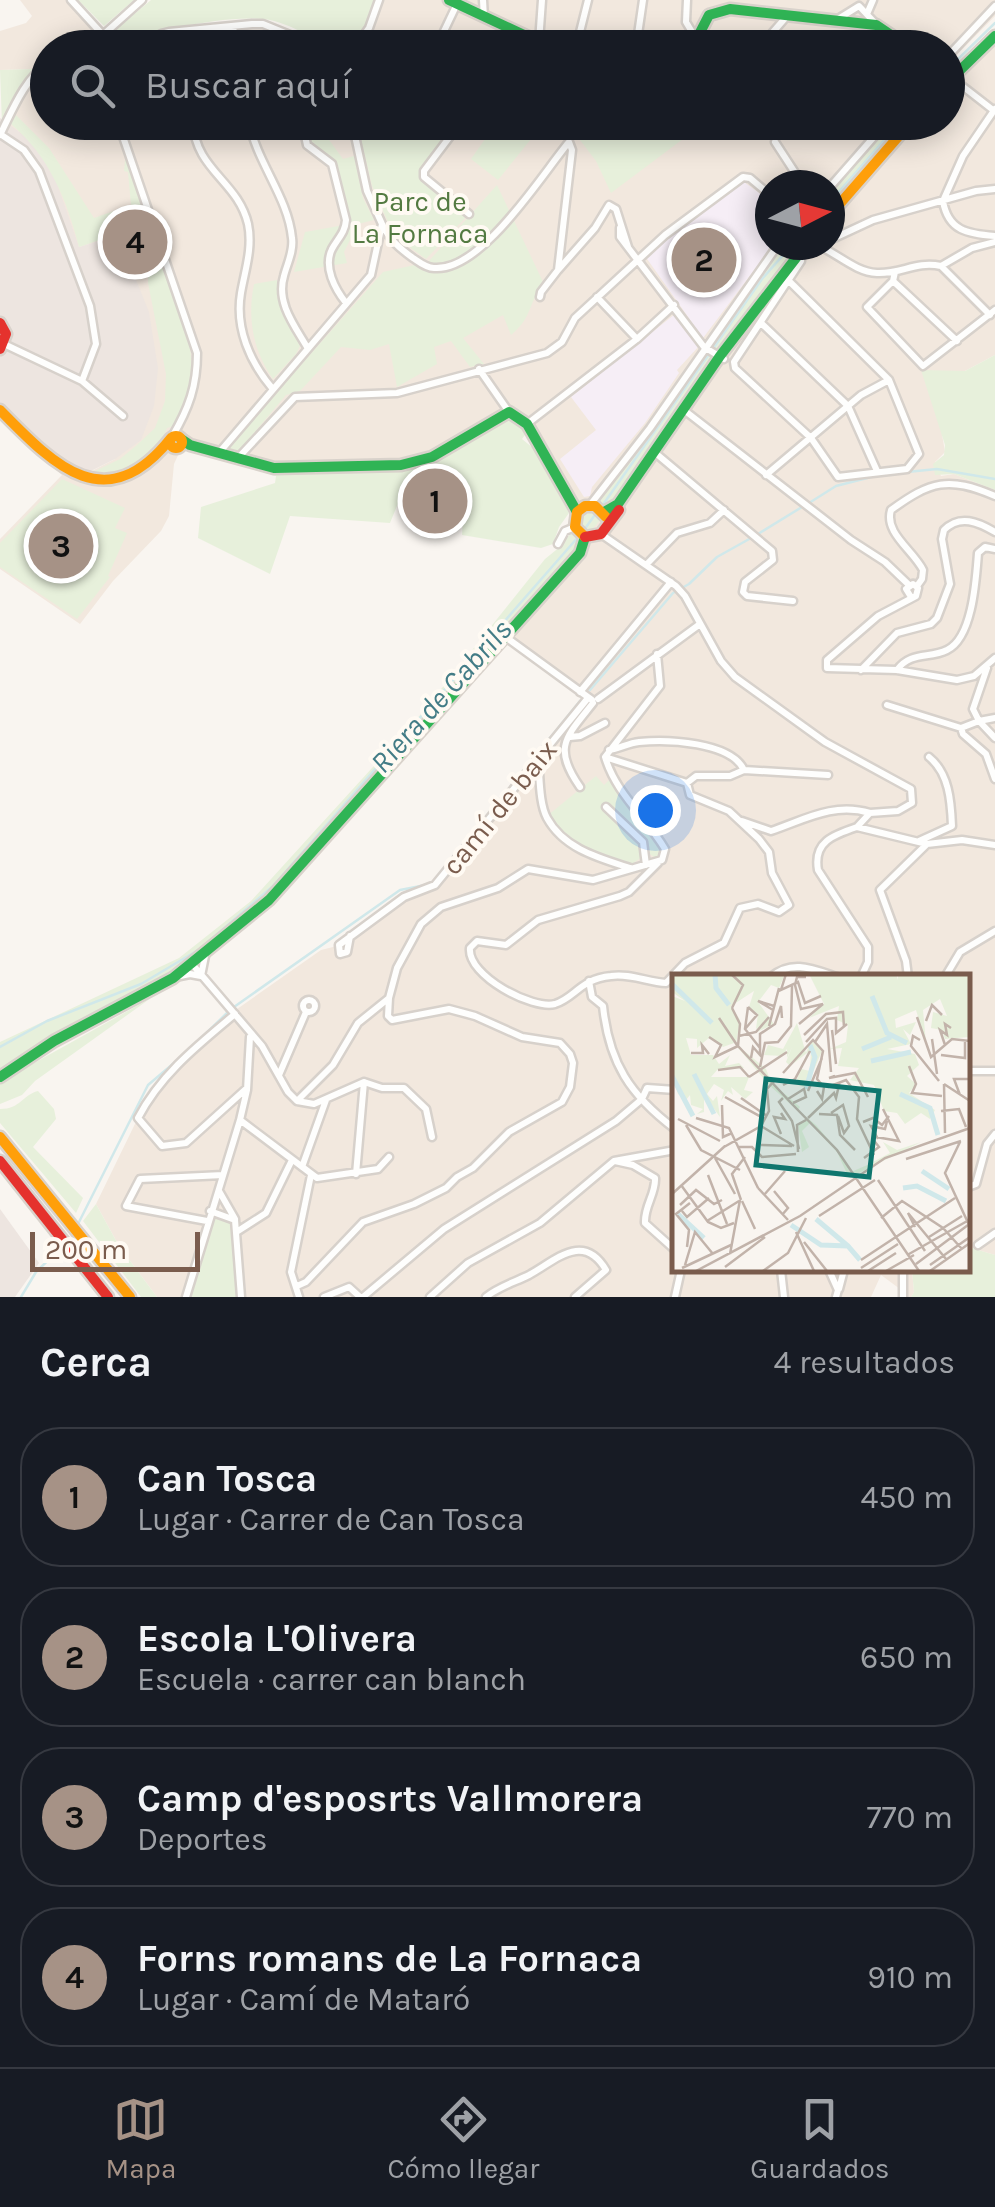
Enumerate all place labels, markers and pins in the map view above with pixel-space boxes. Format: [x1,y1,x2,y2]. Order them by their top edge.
pin: 4 [102,204,168,280]
pin: 2 [672,222,736,298]
pin: 1 [402,464,468,538]
pin: 3 [28,508,94,584]

